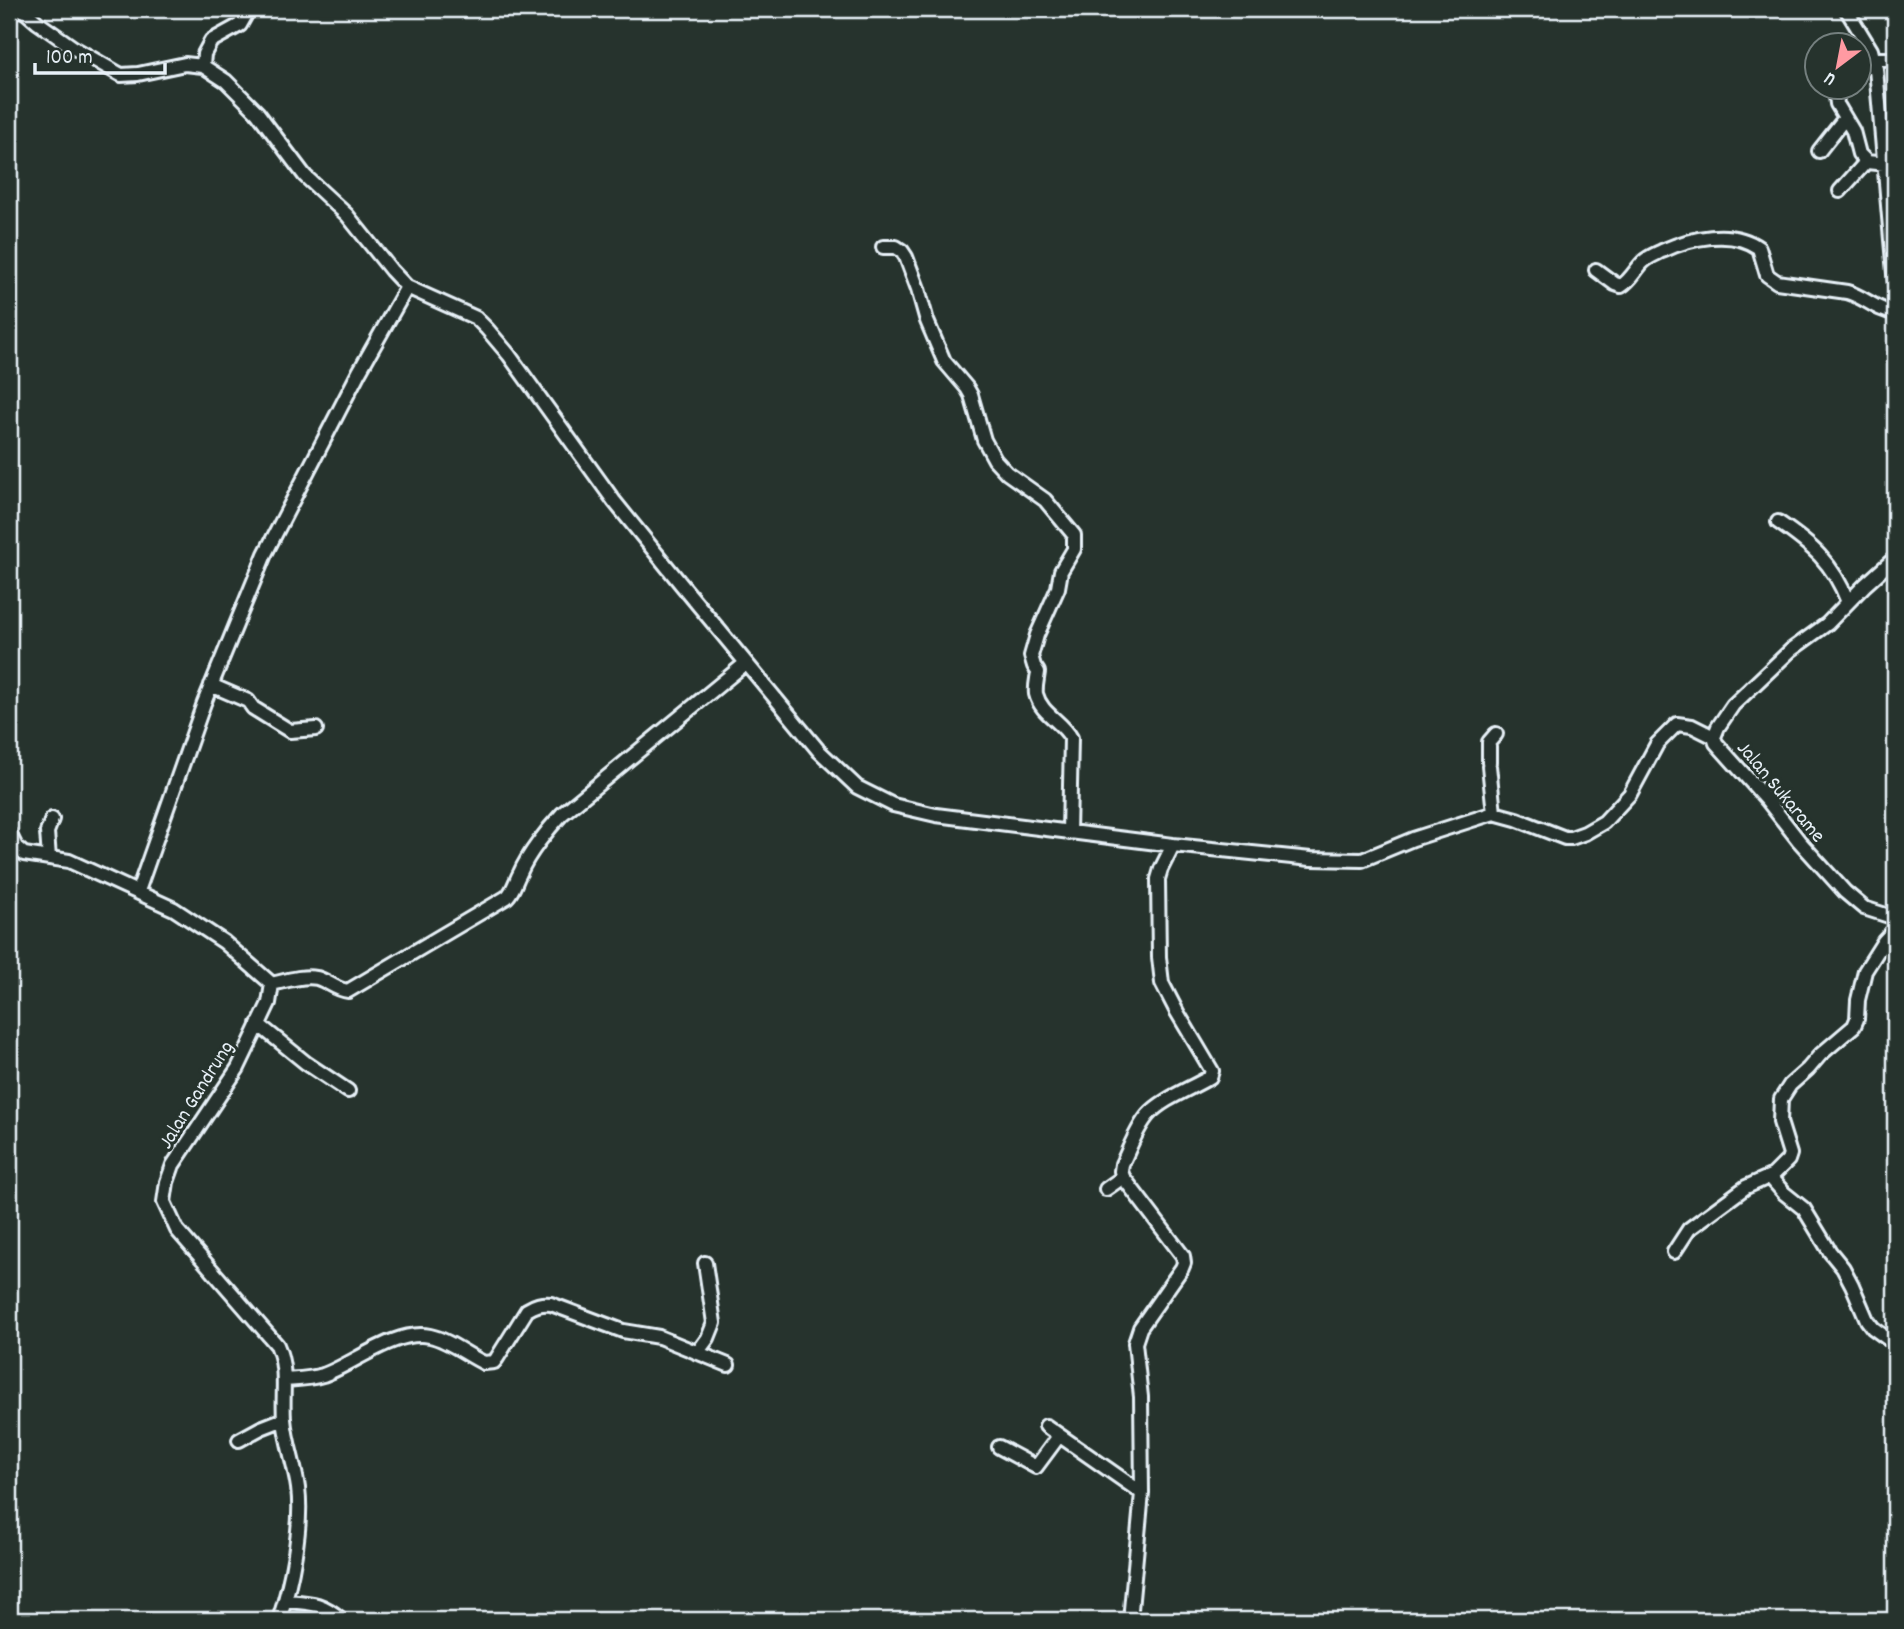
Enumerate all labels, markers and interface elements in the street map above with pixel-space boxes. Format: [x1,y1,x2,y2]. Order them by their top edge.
scale bar [35,32,164,76]
north arrow [1802,32,1872,102]
text: 100 m [46,44,93,74]
text: U [1820,64,1842,91]
street label: Jalan Sukarame [1728,735,1831,850]
street label: Jalan Gandrung [152,1036,243,1156]

